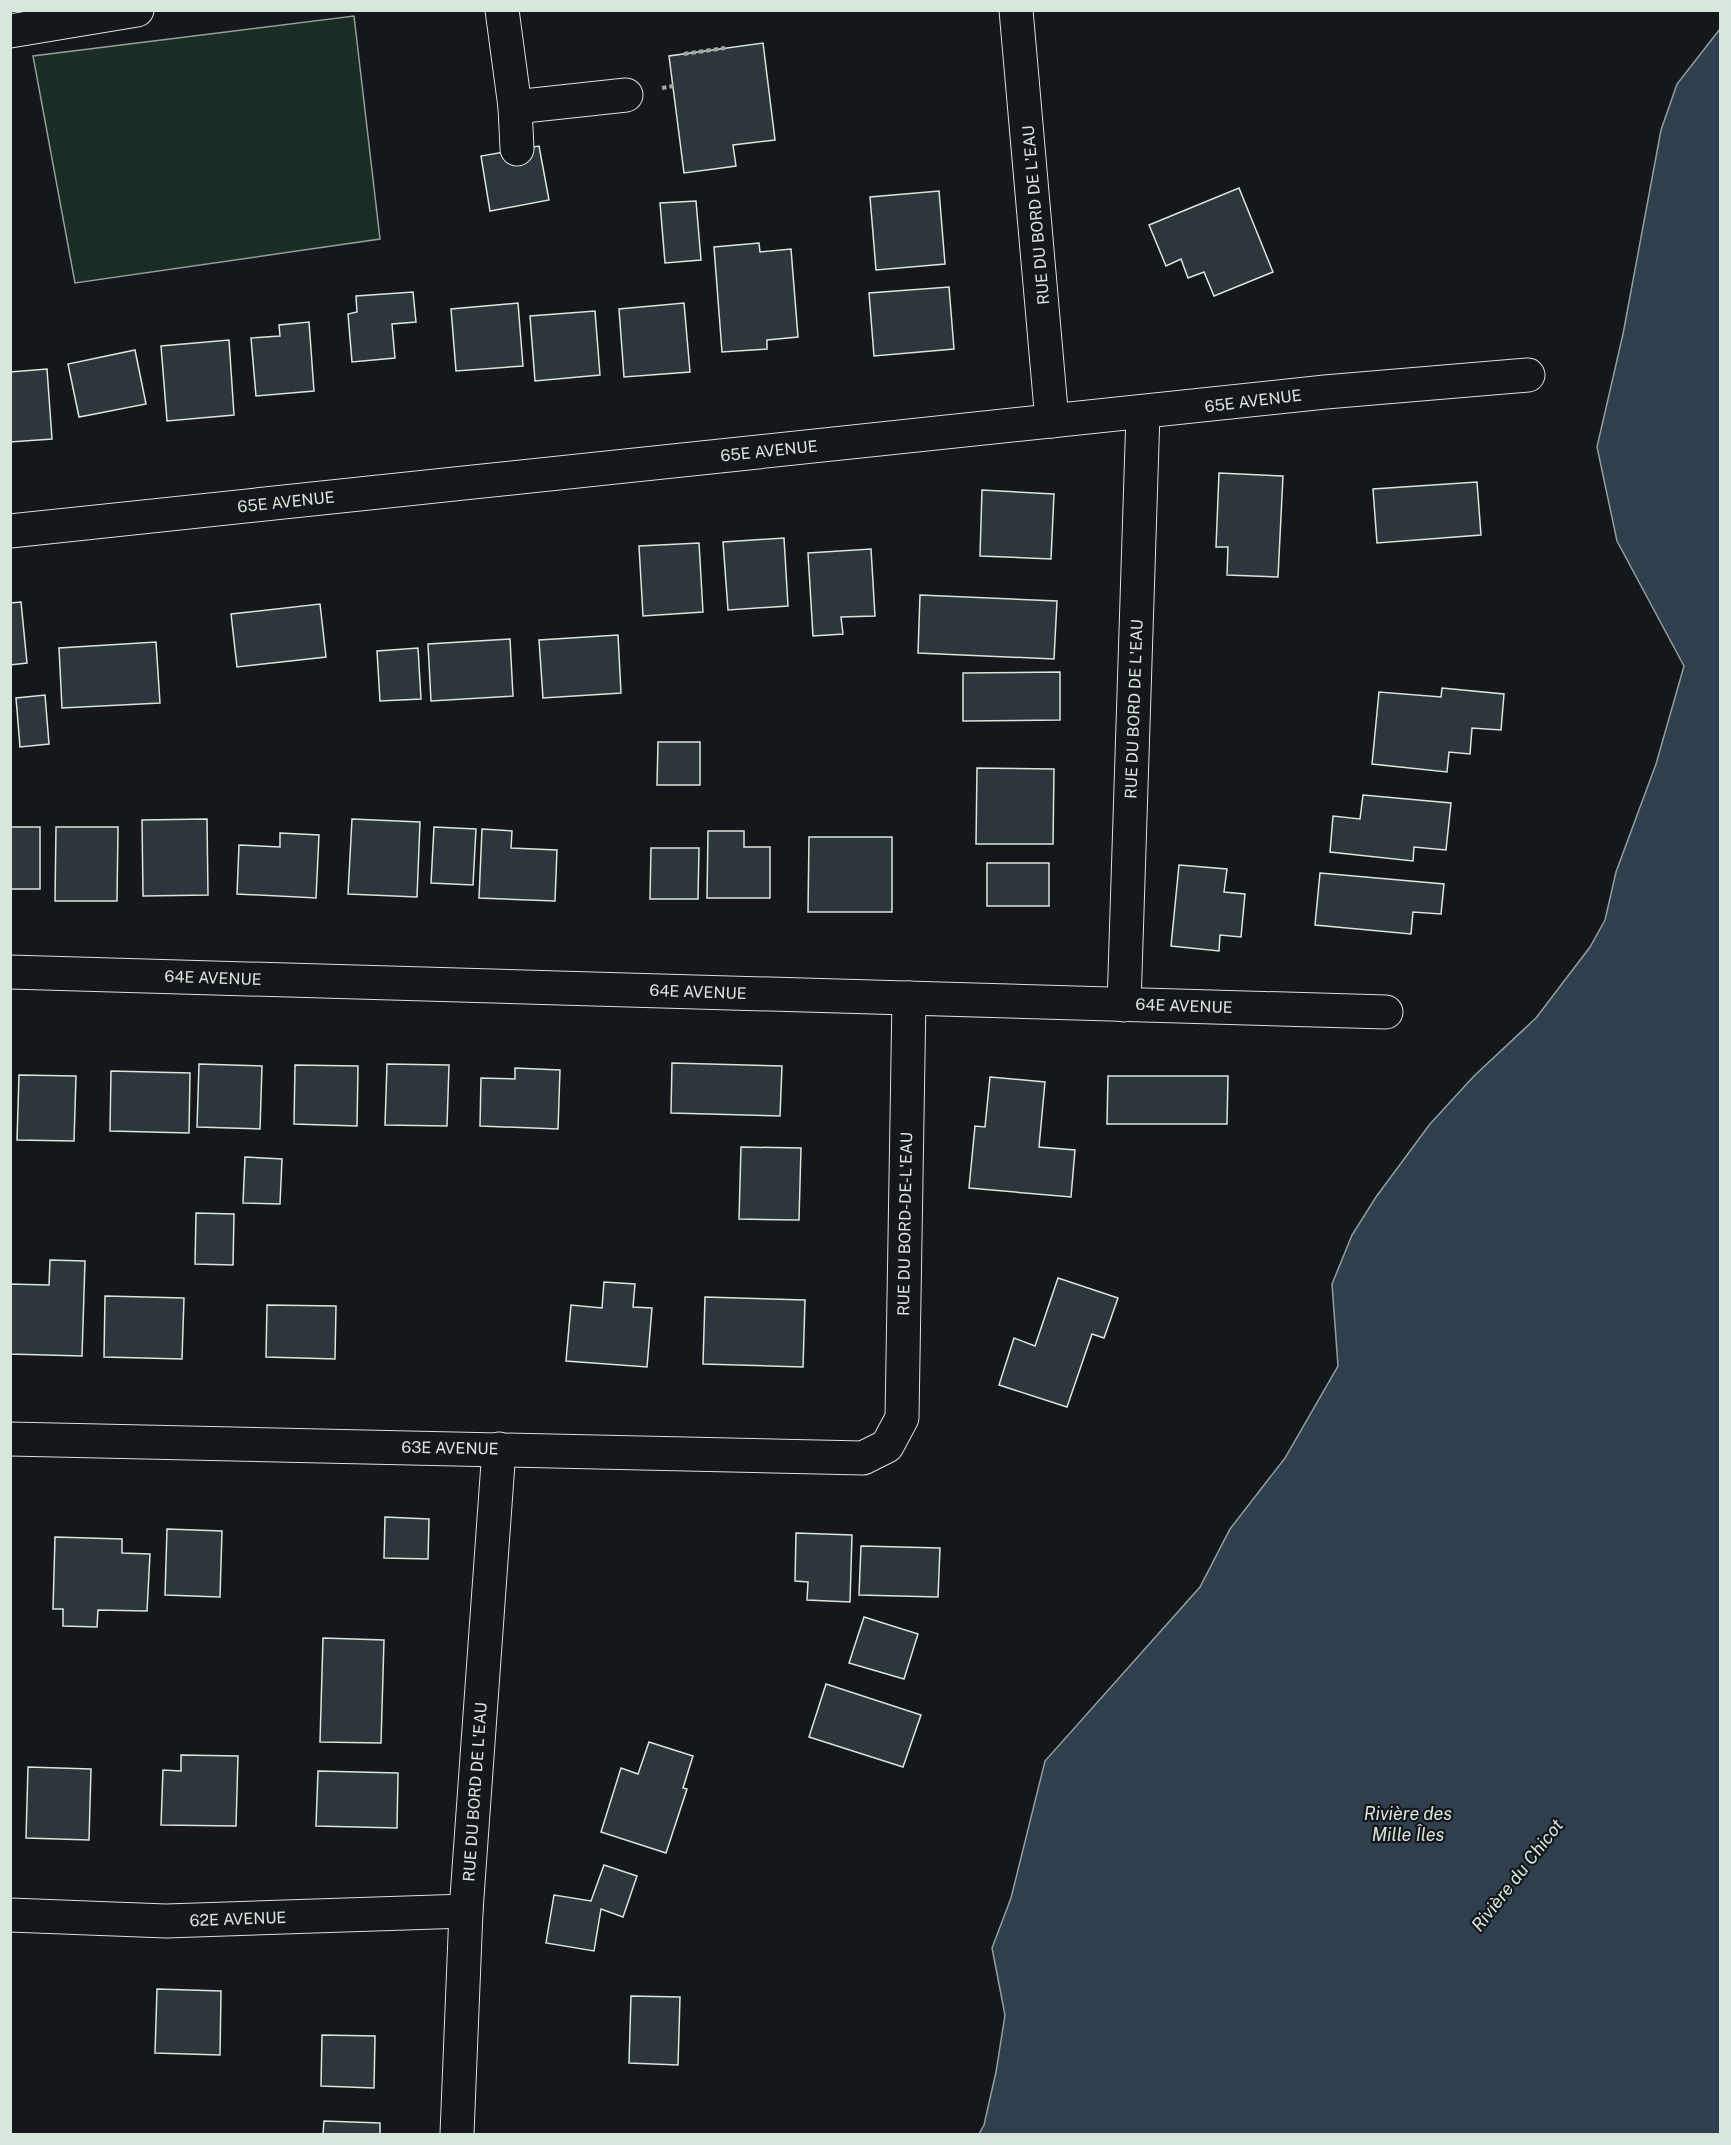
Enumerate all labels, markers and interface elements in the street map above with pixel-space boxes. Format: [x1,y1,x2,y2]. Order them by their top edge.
street label: RUE DU BORD DE L'EAU [1019,125,1053,305]
street label: 65E AVENUE [1203,386,1303,416]
street label: 65E AVENUE [720,436,818,466]
street label: 65E AVENUE [237,487,335,517]
street label: RUE DU BORD DE L'EAU [1121,619,1147,799]
street label: 64E AVENUE [164,967,262,989]
street label: 64E AVENUE [649,981,747,1003]
street label: 64E AVENUE [1135,995,1233,1017]
street label: RUE DU BORD-DE-L'EAU [894,1132,916,1316]
street label: 63E AVENUE [401,1438,499,1458]
street label: RUE DU BORD DE L'EAU [459,1702,491,1882]
water label: Rivière des Mille Îles [1364,1803,1452,1845]
water label: Rivière du Chicot [1467,1815,1567,1935]
street label: 62E AVENUE [189,1908,287,1930]

